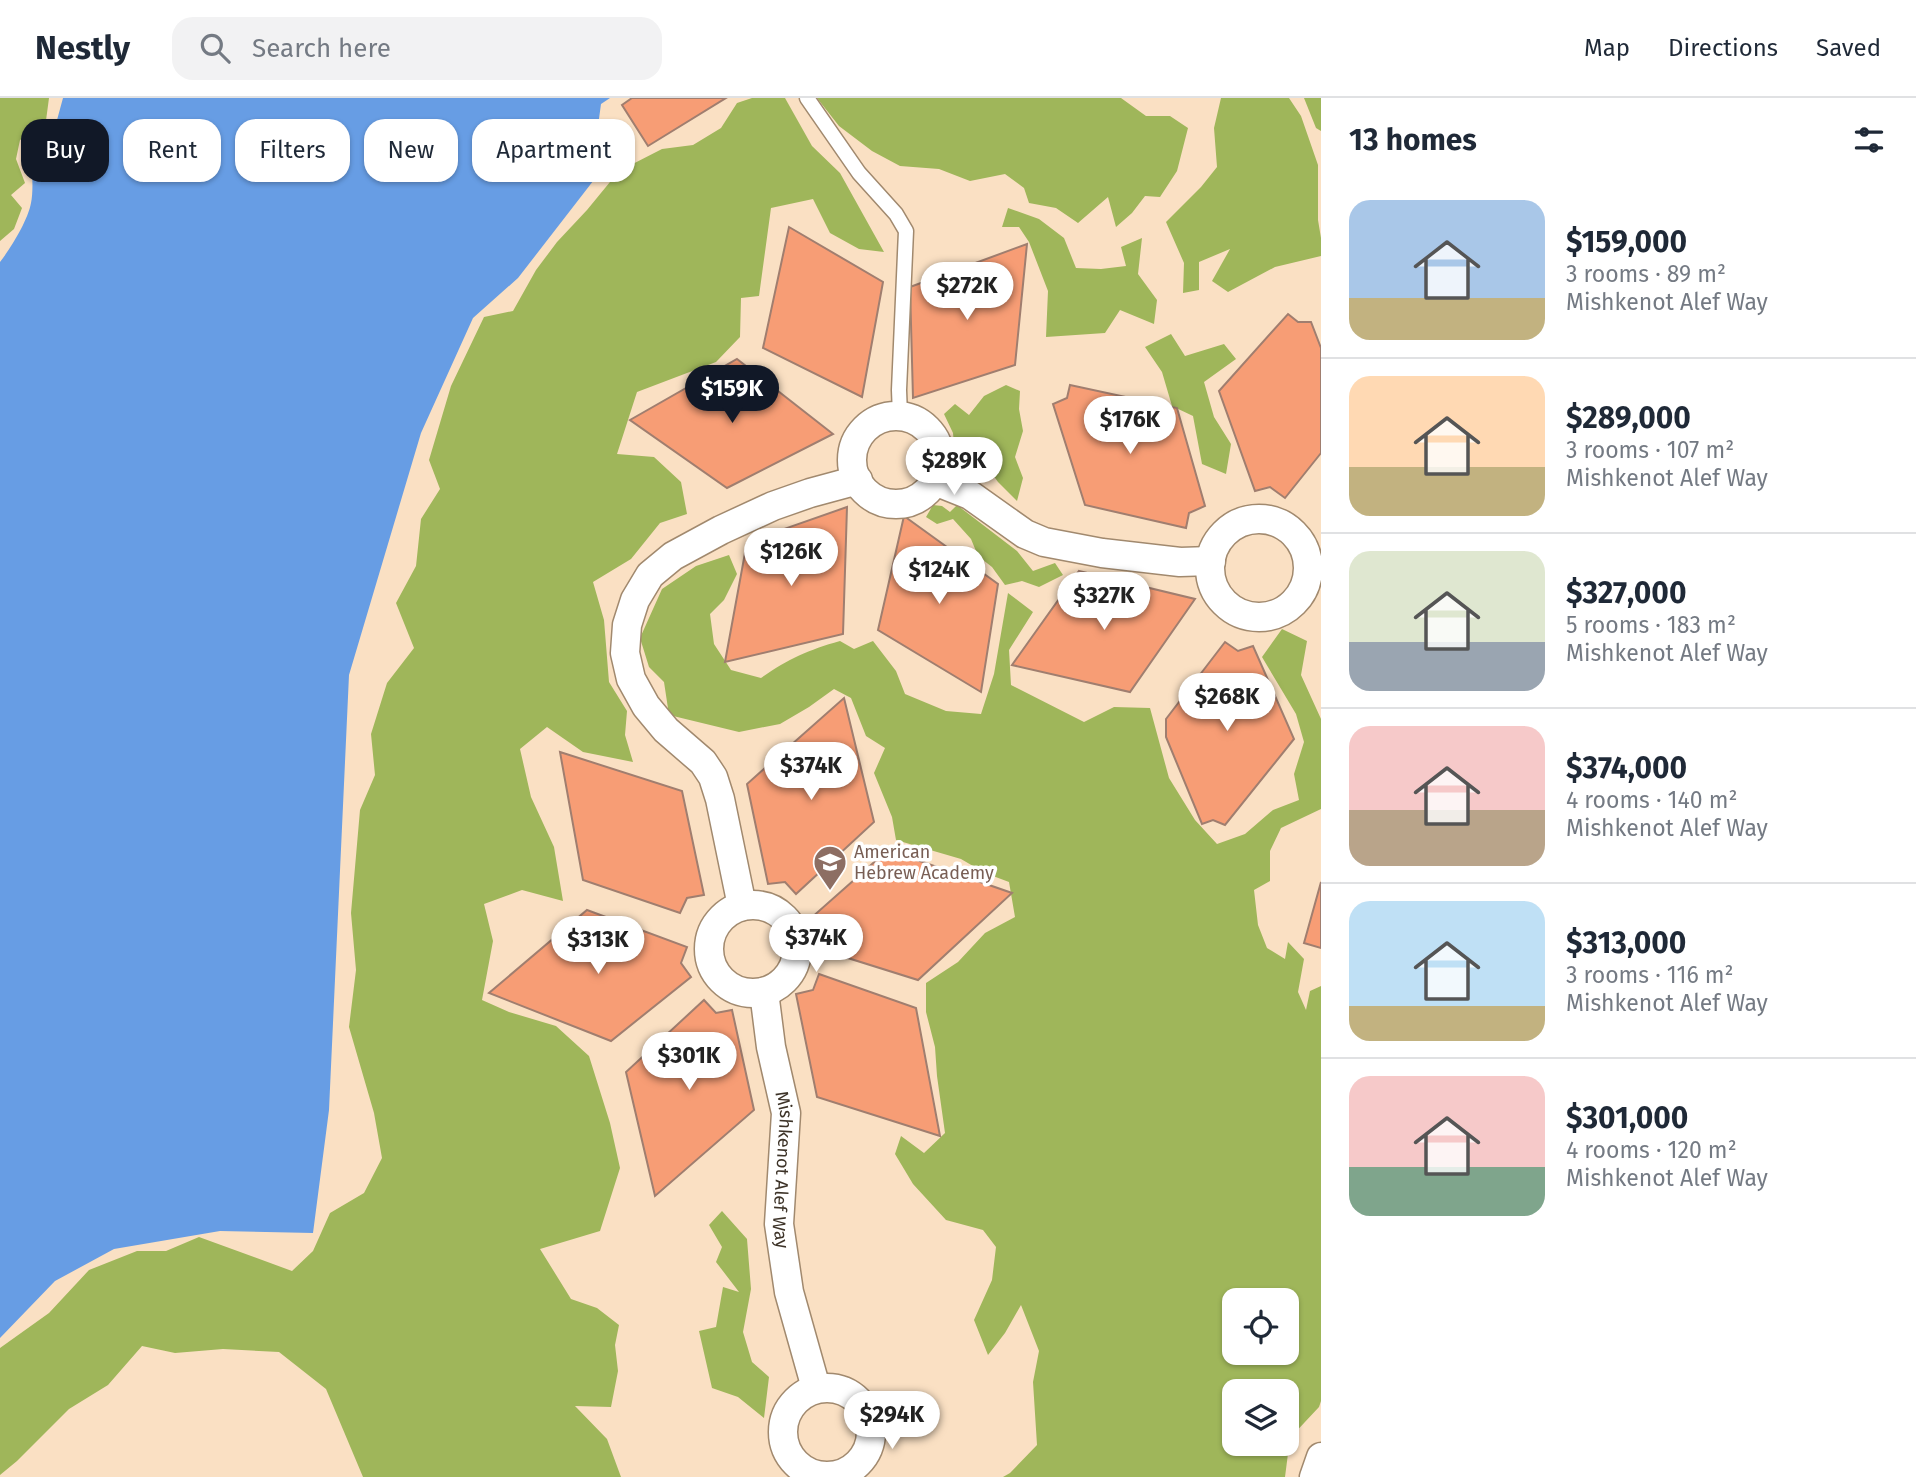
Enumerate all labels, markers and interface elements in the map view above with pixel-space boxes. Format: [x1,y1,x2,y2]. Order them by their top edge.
search box [172,17,662,80]
text: Nestly [35,28,130,68]
icon: search [196,29,234,67]
text: Search here [252,33,391,64]
text: Map [1584,34,1630,62]
text: Directions [1668,34,1778,62]
text: Saved [1816,34,1881,62]
chip: Buy [21,119,109,182]
chip: Rent [123,119,221,182]
chip: Filters [235,119,350,182]
chip: New [364,119,458,182]
chip: Apartment [472,119,635,182]
icon: filters [1850,121,1888,159]
text: 13 homes [1349,122,1477,158]
text: $159,000 [1566,224,1687,260]
icon: home [1405,228,1489,312]
text: 3 rooms · 89 m² [1566,260,1726,288]
pin: $272K [918,262,1016,322]
text: $272K [936,271,998,299]
text: Mishkenot Alef Way [1566,288,1768,316]
pin: $159K [683,366,781,425]
text: $159K [701,374,763,402]
pin: $176K [1081,396,1179,456]
text: $289,000 [1566,400,1691,436]
icon: home [1405,404,1489,488]
text: $176K [1100,405,1160,433]
text: 3 rooms · 107 m² [1566,436,1734,464]
pin: $289K [905,438,1003,497]
text: $289K [922,446,986,474]
text: Mishkenot Alef Way [1566,464,1768,492]
pin: $126K [742,528,840,588]
text: $126K [760,537,822,565]
pin: $124K [890,546,988,606]
text: $124K [908,555,970,583]
pin: $327K [1055,573,1153,632]
text: $327,000 [1566,575,1686,611]
icon: home [1405,579,1489,663]
text: $327K [1073,581,1135,609]
text: 5 rooms · 183 m² [1566,611,1736,639]
text: Mishkenot Alef Way [1566,639,1768,667]
pin: $268K [1178,674,1276,733]
text: $268K [1194,682,1260,710]
pin: $374K [762,742,860,802]
text: $374,000 [1566,750,1687,786]
text: $374K [780,751,842,779]
icon: home [1405,754,1489,838]
text: 4 rooms · 140 m² [1566,786,1737,814]
text: Mishkenot Alef Way [1566,814,1768,842]
place label: American Hebrew Academy [854,841,994,884]
school or university icon: American Hebrew Academy [811,843,849,892]
pin: $374K [767,914,865,974]
pin: $313K [549,916,647,976]
text: $374K [785,923,847,951]
text: $313K [567,925,629,953]
text: $313,000 [1566,925,1686,961]
icon: home [1405,929,1489,1013]
text: 3 rooms · 116 m² [1566,961,1734,989]
text: Mishkenot Alef Way [1566,989,1768,1017]
pin: $301K [640,1032,738,1092]
text: $301K [658,1041,720,1069]
street label: Mishkenot Alef Way [768,1089,797,1250]
text: $301,000 [1566,1100,1688,1136]
icon: home [1405,1104,1489,1188]
text: 4 rooms · 120 m² [1566,1136,1737,1164]
text: Mishkenot Alef Way [1566,1164,1768,1192]
map controls [1222,1288,1299,1456]
button: locate [1222,1288,1299,1365]
button: layers [1222,1379,1299,1456]
pin: $294K [843,1392,941,1451]
text: $294K [860,1400,924,1428]

